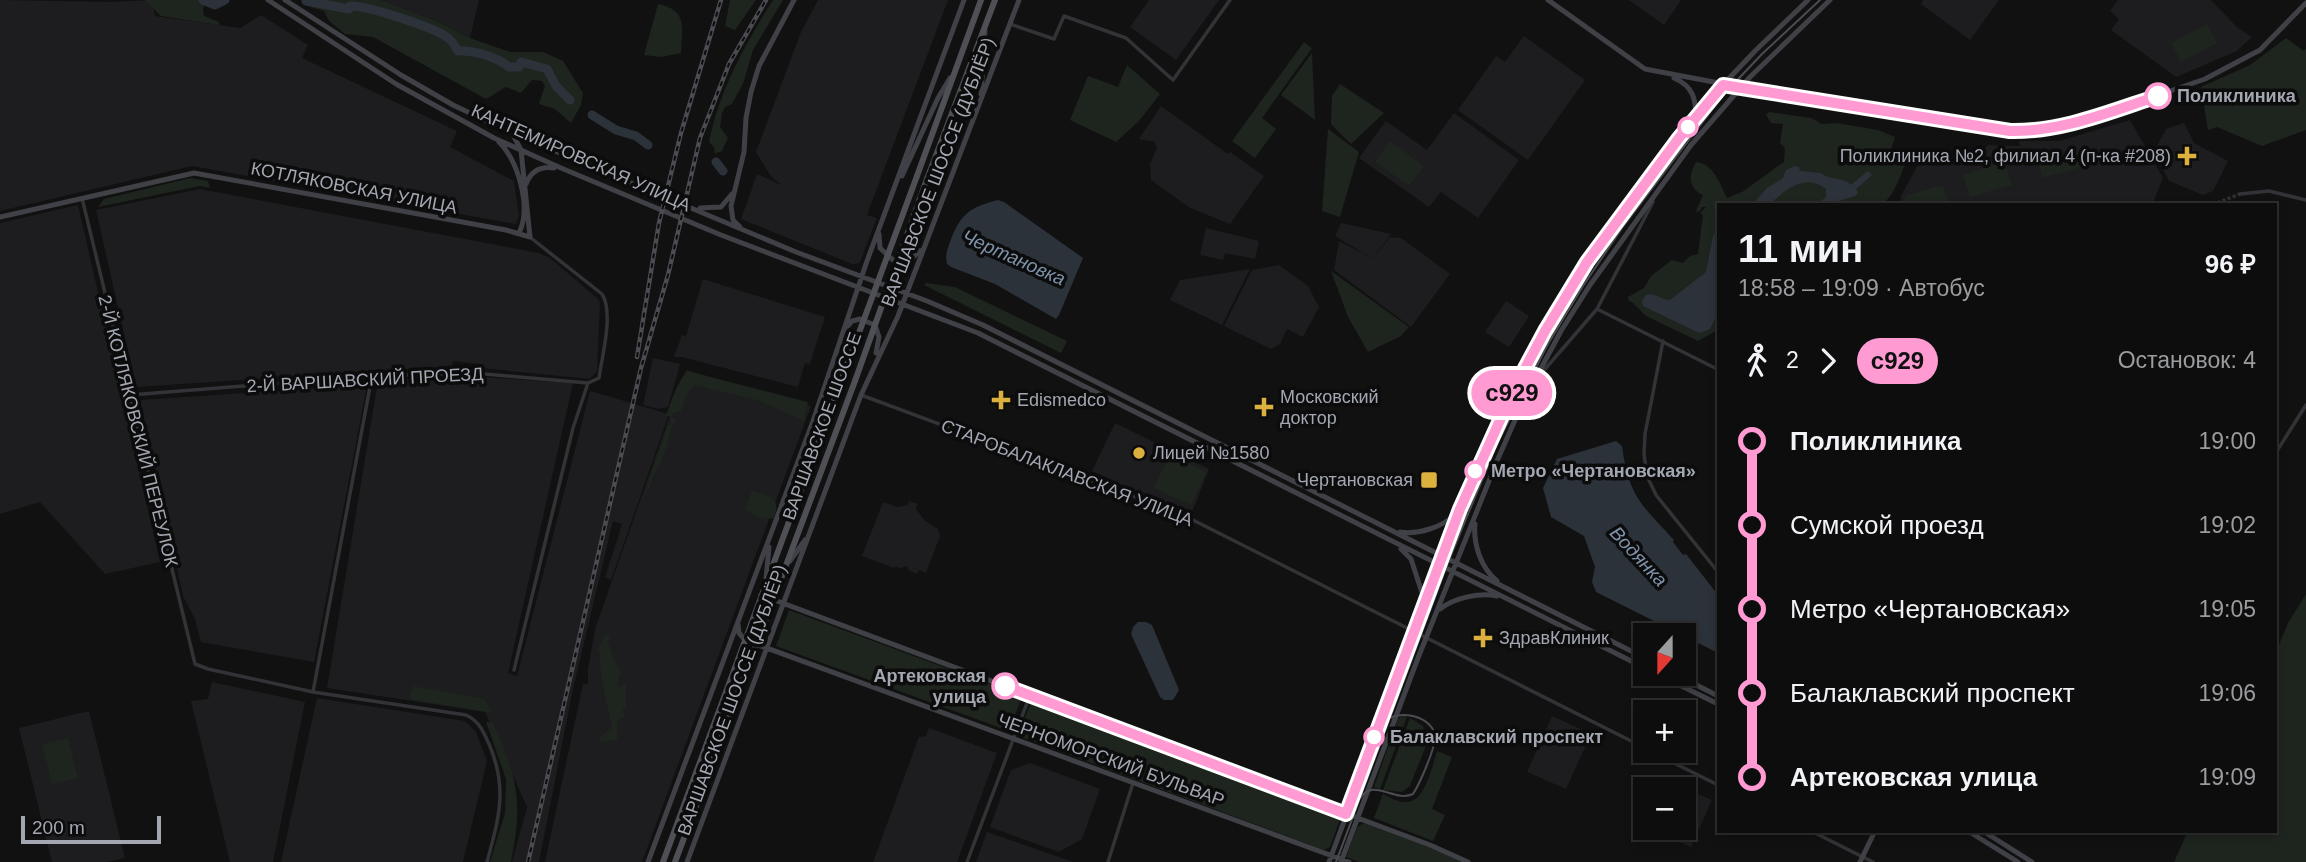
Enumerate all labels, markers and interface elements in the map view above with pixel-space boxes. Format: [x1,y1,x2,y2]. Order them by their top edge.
street label: ВАРШАВСКОЕ ШОССЕ (ДУБЛЁР) [877,35,999,309]
marker: Поликлиника [2145,83,2171,109]
place label: Поликлиника [2177,86,2297,106]
street label: КАНТЕМИРОВСКАЯ УЛИЦА [468,100,694,216]
unlabelled marker [1678,117,1698,137]
place label: Поликлиника №2, филиал 4 (п-ка #208) [1840,146,2171,166]
marker: Поликлиника №2, филиал 4 (п-ка #208) [2177,146,2197,166]
street label: КОТЛЯКОВСКАЯ УЛИЦА [249,158,459,218]
water label: Чертановка [959,225,1069,290]
text: 11 мин [1738,228,1863,270]
text: 96 ₽ [2205,249,2256,279]
text: 18:58 – 19:09 · Автобус [1738,275,1985,301]
street label: 2-Й КОТЛЯКОВСКИЙ ПЕРЕУЛОК [94,293,183,570]
street label: ВАРШАВСКОЕ ШОССЕ [779,329,865,523]
icon: walk [1738,342,1776,380]
icon: forward [1809,342,1847,380]
text: 2 [1786,347,1799,373]
text: с929 [1871,347,1924,374]
text: Остановок: 4 [2118,347,2256,373]
street label: 2-Й ВАРШАВСКИЙ ПРОЕЗД [246,363,484,396]
line badge: с929 [1463,370,1561,416]
text: с929 [1485,379,1539,406]
place label: Московский доктор [1280,387,1379,428]
marker: Edismedco [991,390,1011,410]
place label: Edismedco [1017,390,1106,410]
marker: Московский доктор [1254,397,1274,417]
street label: СТАРОБАЛАКЛАВСКАЯ УЛИЦА [938,416,1196,530]
text: Поликлиника [1790,426,1961,456]
text: 19:00 [2198,428,2256,454]
place label: Лицей №1580 [1153,443,1269,463]
marker: Лицей №1580 [1131,445,1147,461]
marker: Метро «Чертановская» [1465,461,1485,481]
place label: Метро «Чертановская» [1491,461,1696,481]
place label: Чертановская [1297,470,1413,490]
marker: Чертановская [1419,470,1439,490]
text: Сумской проезд [1790,510,1984,540]
text: 19:02 [2198,512,2256,538]
water label: Водянка [1606,522,1672,591]
street label: ВАРШАВСКОЕ ШОССЕ (ДУБЛЁР) [674,562,790,838]
text: Метро «Чертановская» [1790,594,2070,624]
text: 19:05 [2198,596,2256,622]
north arrow [1633,623,1696,686]
map controls [1633,623,1696,840]
marker: ЗдравКлиник [1473,628,1493,648]
place label: ЗдравКлиник [1499,628,1609,648]
place label: Артековская улица [874,666,987,707]
marker: Артековская улица [992,673,1018,699]
text: Балаклавский проспект [1790,678,2075,708]
text: 19:06 [2198,680,2256,706]
button: + [1633,700,1696,763]
street label: ЧЕРНОМОРСКИЙ БУЛЬВАР [995,709,1227,810]
marker: Балаклавский проспект [1364,727,1384,747]
place label: Балаклавский проспект [1390,727,1603,747]
text: Артековская улица [1790,762,2037,792]
text: 19:09 [2198,764,2256,790]
button: − [1633,777,1696,840]
scale bar [21,813,161,845]
text: 200 m [32,817,85,838]

